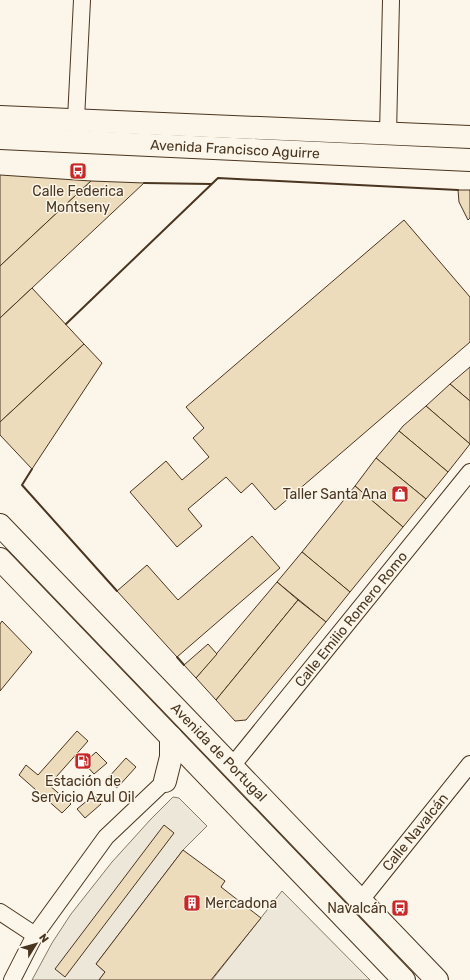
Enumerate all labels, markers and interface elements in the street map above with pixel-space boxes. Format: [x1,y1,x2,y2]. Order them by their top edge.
street label: Avenida Francisco Aguirre [150,137,320,162]
bus stop icon: Calle Federica Montseny [68,161,88,181]
place label: Calle Federica Montseny [32,183,124,216]
shop icon: Taller Santa Ana [390,484,410,504]
place label: Taller Santa Ana [283,486,387,503]
street label: Calle Emilio Romero Romo [291,548,411,690]
street label: Avenida de Portugal [167,699,270,805]
fuel station icon: Estación de Servicio Azul Oil [73,751,93,771]
place label: Estación de Servicio Azul Oil [31,773,135,806]
street label: Calle Navalcán [379,790,452,875]
building icon: Mercadona [182,893,202,913]
place label: Mercadona [205,895,277,912]
bus stop icon: Navalcán [390,898,410,918]
place label: Navalcán [327,900,387,917]
north arrow [16,924,56,964]
text: N [36,931,51,945]

